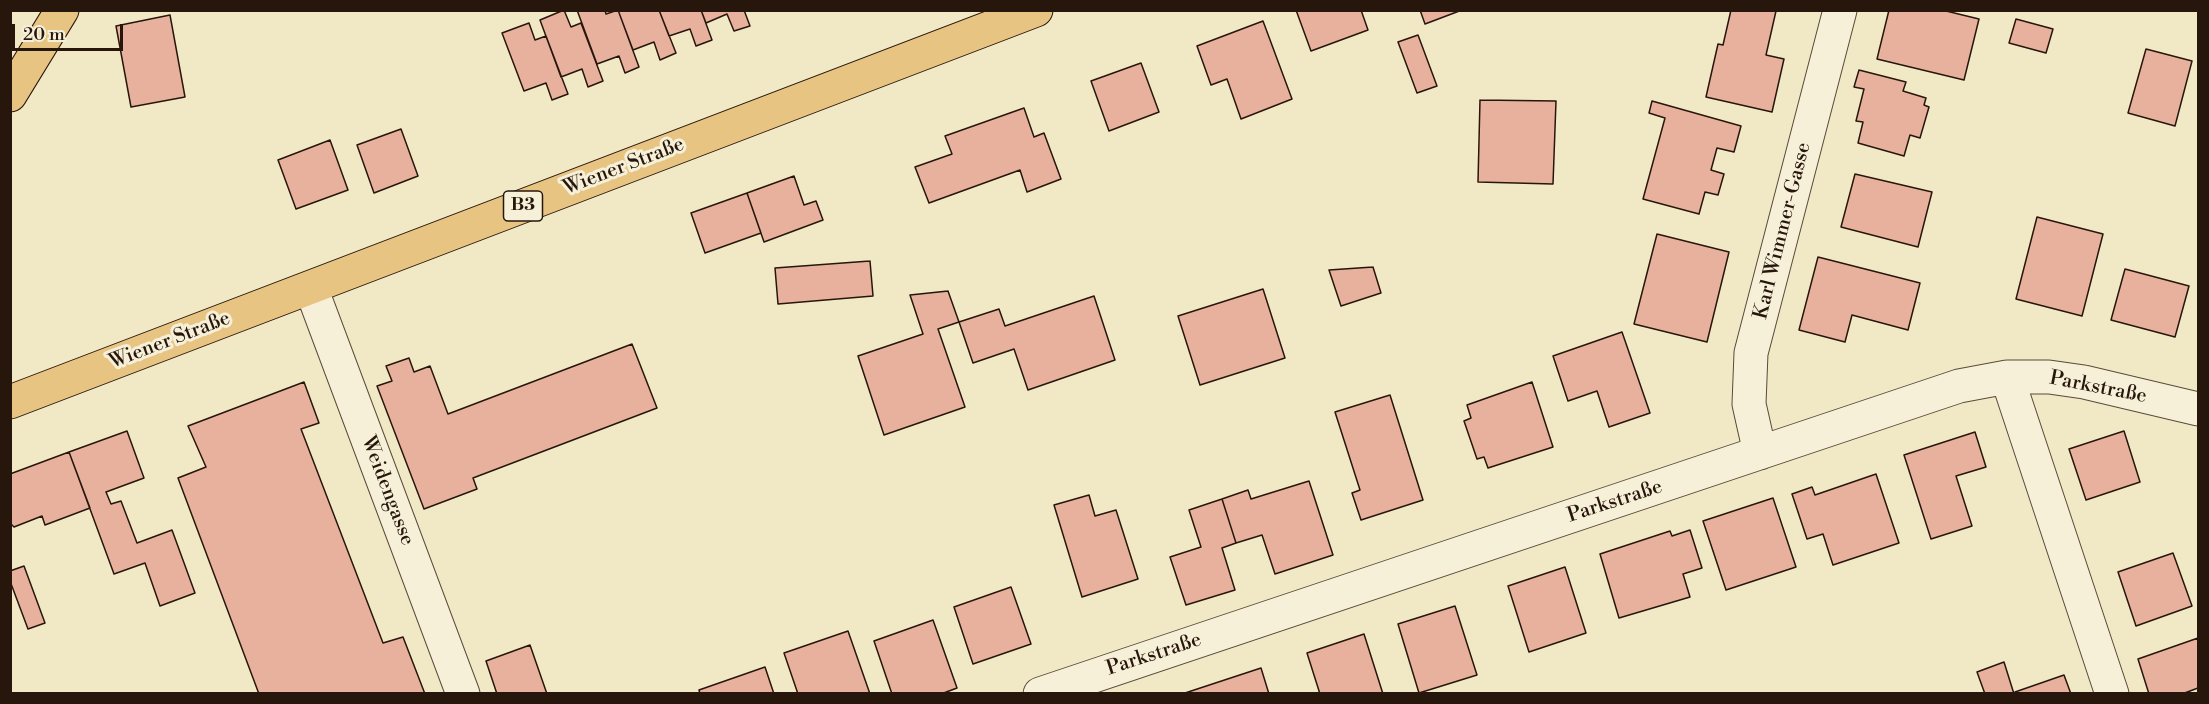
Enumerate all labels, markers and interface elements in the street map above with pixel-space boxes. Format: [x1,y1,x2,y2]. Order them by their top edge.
scale bar [15,12,126,50]
text: 20 m [23,23,65,46]
street label: Wiener Straße [560,133,688,201]
street label: Karl Wimmer-Gasse [1749,140,1817,322]
road number: B3 [504,191,542,221]
street label: Wiener Straße [106,307,234,375]
street label: Parkstraße [2047,367,2149,409]
street label: Weidengasse [355,433,419,549]
street label: Parkstraße [1564,475,1666,529]
street label: Parkstraße [1103,628,1205,682]

